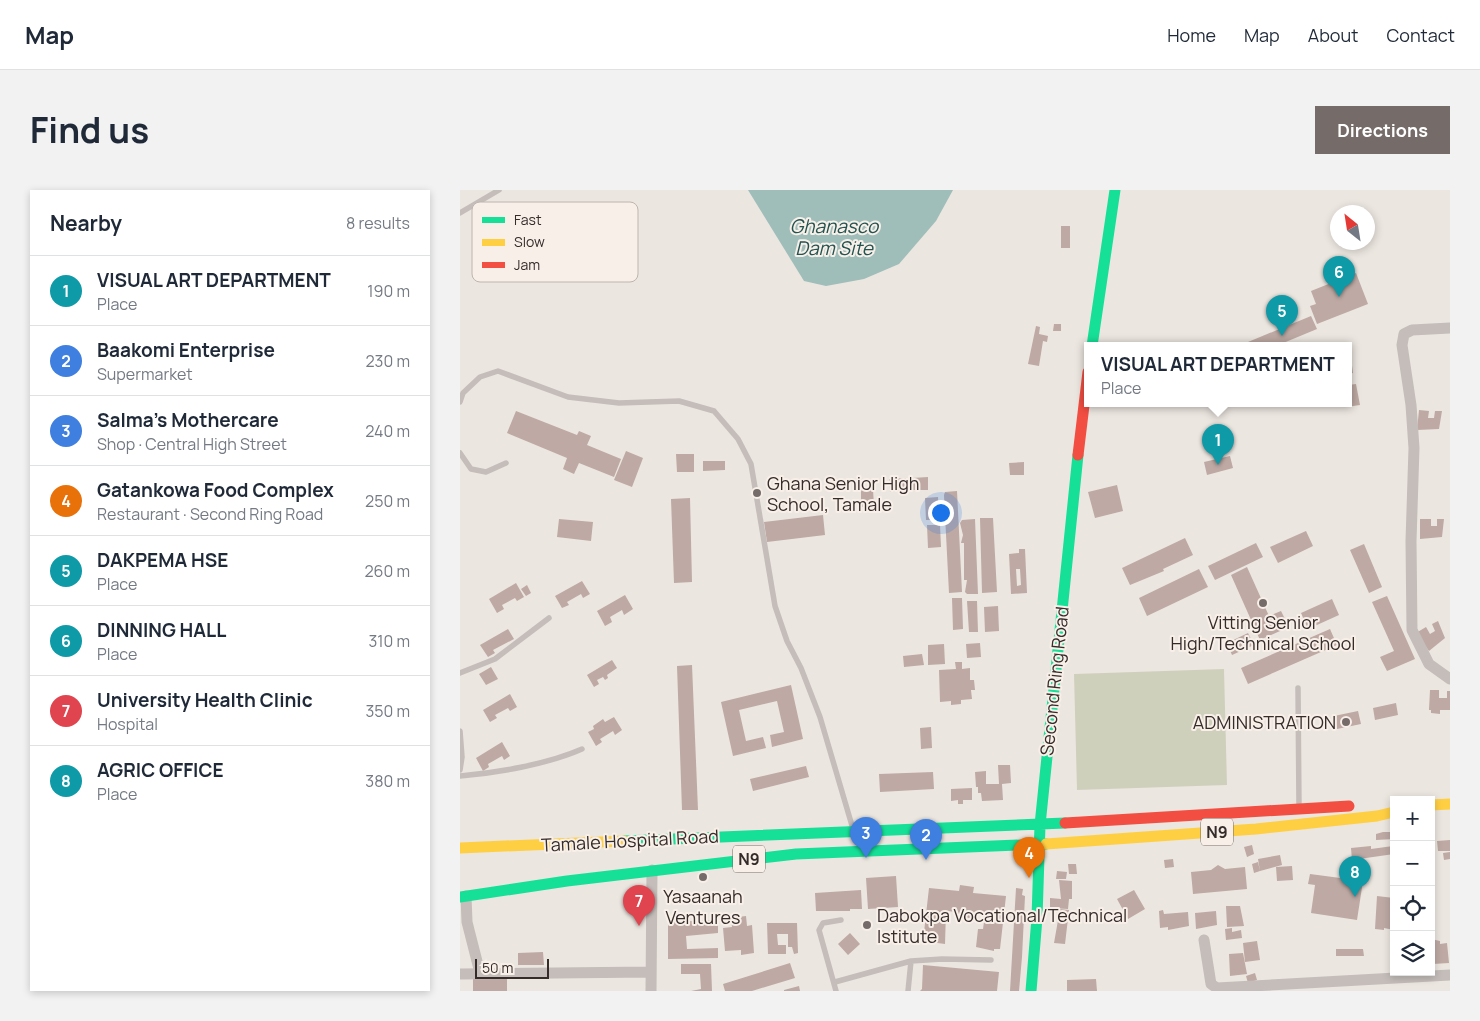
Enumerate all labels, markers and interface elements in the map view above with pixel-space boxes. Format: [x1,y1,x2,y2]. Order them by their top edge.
text: Map [25,18,74,51]
text: Home [1167,23,1216,47]
text: Map [1244,23,1280,47]
text: About [1308,23,1358,47]
text: Contact [1386,23,1455,47]
text: Find us [30,106,149,154]
button: Directions [1315,106,1450,154]
legend [472,202,638,282]
north arrow [1330,205,1375,250]
text: Nearby [50,209,122,237]
text: Fast [514,210,542,229]
text: 8 results [346,212,410,234]
water label: Ghanasco Dam Site [790,213,880,261]
text: Slow [514,232,545,251]
text: Jam [514,255,540,274]
pin: 6 [1323,256,1355,297]
text: VISUAL ART DEPARTMENT [97,267,331,293]
text: 1 [62,280,70,302]
text: 190 m [367,280,410,302]
text: Place [97,293,137,315]
pin: 5 [1266,295,1298,336]
text: Baakomi Enterprise [97,337,275,363]
popup [1084,342,1352,407]
text: 2 [61,350,71,372]
text: 230 m [366,350,410,372]
text: VISUAL ART DEPARTMENT [1101,351,1335,377]
text: Supermarket [97,363,193,385]
text: Place [1101,377,1141,399]
text: Salma's Mothercare [97,407,279,433]
text: 3 [61,420,71,442]
text: 240 m [365,420,410,442]
pin: 1 [1202,424,1234,465]
text: Shop · Central High Street [97,433,287,455]
place label: Ghana Senior High School, Tamale [767,471,920,516]
text: Gatankowa Food Complex [97,477,334,503]
marker: Ghana Senior High School, Tamale [751,487,763,499]
text: 4 [61,490,71,512]
text: 250 m [365,490,410,512]
your location [928,500,954,526]
text: Restaurant · Second Ring Road [97,503,323,525]
text: DAKPEMA HSE [97,547,228,573]
text: 5 [61,560,71,582]
text: 260 m [364,560,410,582]
text: Place [97,573,137,595]
marker: Vitting Senior High/Technical School [1257,597,1269,609]
street label: Second Ring Road [1034,605,1074,757]
place label: Vitting Senior High/Technical School [1170,610,1356,655]
text: DINNING HALL [97,617,226,643]
text: 6 [61,630,71,652]
text: 310 m [368,630,410,652]
text: Place [97,643,137,665]
text: University Health Clinic [97,687,313,713]
text: 7 [62,700,70,722]
text: 350 m [365,700,410,722]
place label: ADMINISTRATION [1193,710,1336,734]
text: Hospital [97,713,158,735]
marker: ADMINISTRATION [1340,716,1352,728]
text: AGRIC OFFICE [97,757,224,783]
text: 8 [61,770,71,792]
text: 380 m [365,770,410,792]
text: Place [97,783,137,805]
map controls [1390,796,1435,976]
button: + [1390,796,1435,841]
pin: 3 [850,817,882,858]
road number: N9 [1201,818,1233,846]
pin: 2 [910,819,942,860]
street label: Tamale Hospital Road [541,823,719,857]
pin: 4 [1013,837,1045,878]
button: − [1390,841,1435,886]
road number: N9 [733,846,765,872]
pin: 8 [1339,856,1371,897]
marker: Yasaanah Ventures [697,871,709,883]
place label: Yasaanah Ventures [663,884,743,929]
pin: 7 [623,885,655,926]
button: locate [1390,886,1435,931]
place label: Dabokpa Vocational/Technical Istitute [877,903,1127,948]
marker: Dabokpa Vocational/Technical Istitute [861,919,873,931]
button: layers [1390,931,1435,976]
scale bar [475,956,549,979]
text: 50 m [482,958,513,977]

